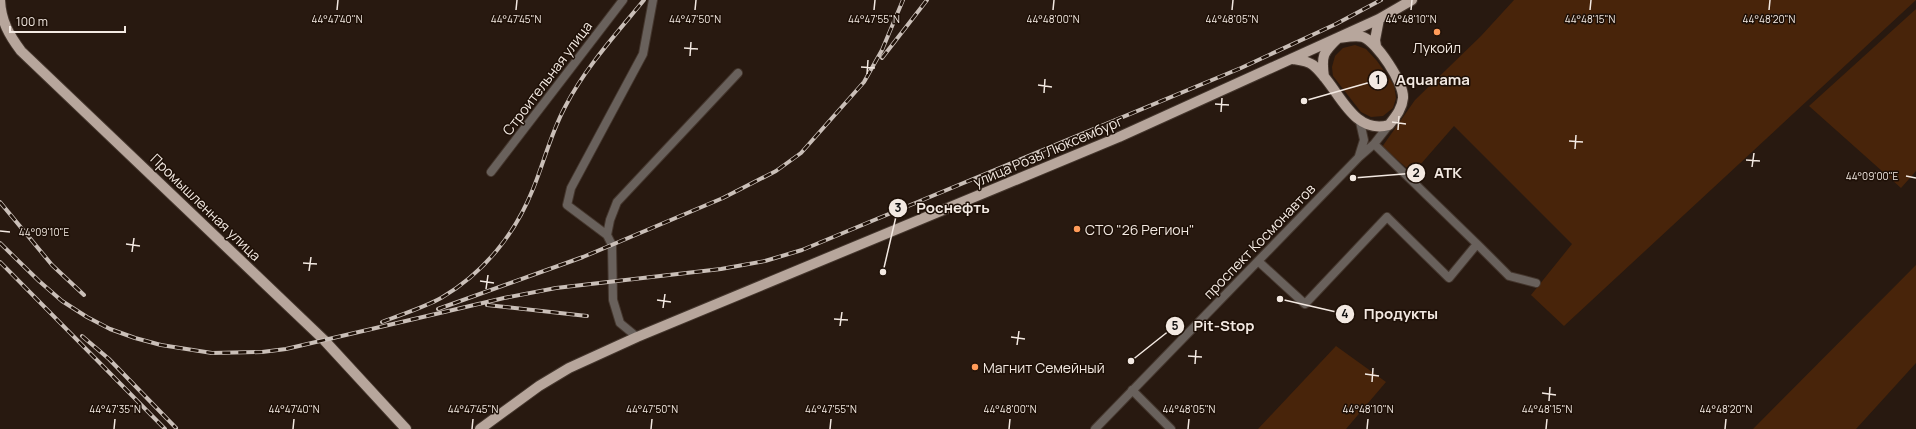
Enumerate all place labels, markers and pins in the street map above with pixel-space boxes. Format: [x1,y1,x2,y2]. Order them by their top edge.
marker: Лукойл [1432,27,1442,37]
place label: Лукойл [1413,38,1461,57]
callout: Aquarama [1368,66,1478,93]
callout: АТК [1406,160,1470,187]
callout: Роснефть [888,194,997,221]
place label: СТО "26 Регион" [1085,220,1194,239]
marker: СТО "26 Регион" [1072,224,1082,234]
callout: Продукты [1335,300,1446,327]
callout: Pit-Stop [1165,312,1262,339]
place label: Магнит Семейный [983,358,1105,377]
marker: Магнит Семейный [970,362,980,372]

